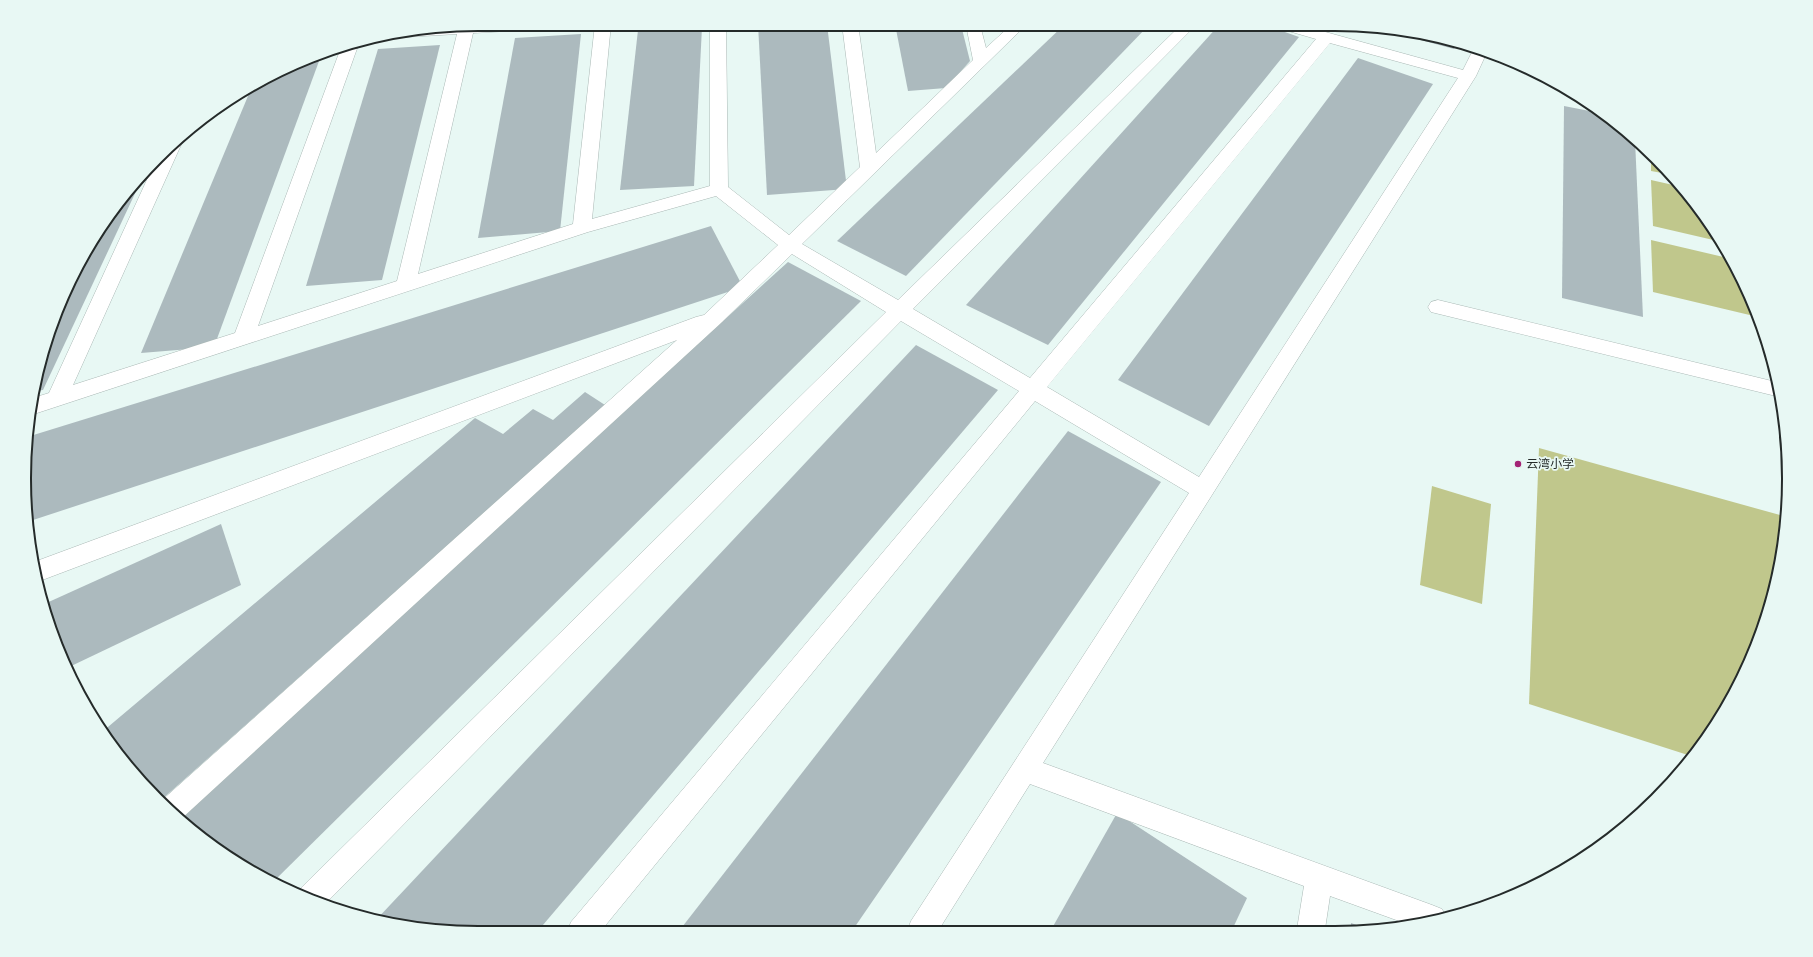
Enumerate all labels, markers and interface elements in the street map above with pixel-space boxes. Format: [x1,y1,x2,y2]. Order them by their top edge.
place label: 云湾小学 [1526,457,1574,471]
marker: 云湾小学 [1513,459,1523,469]

